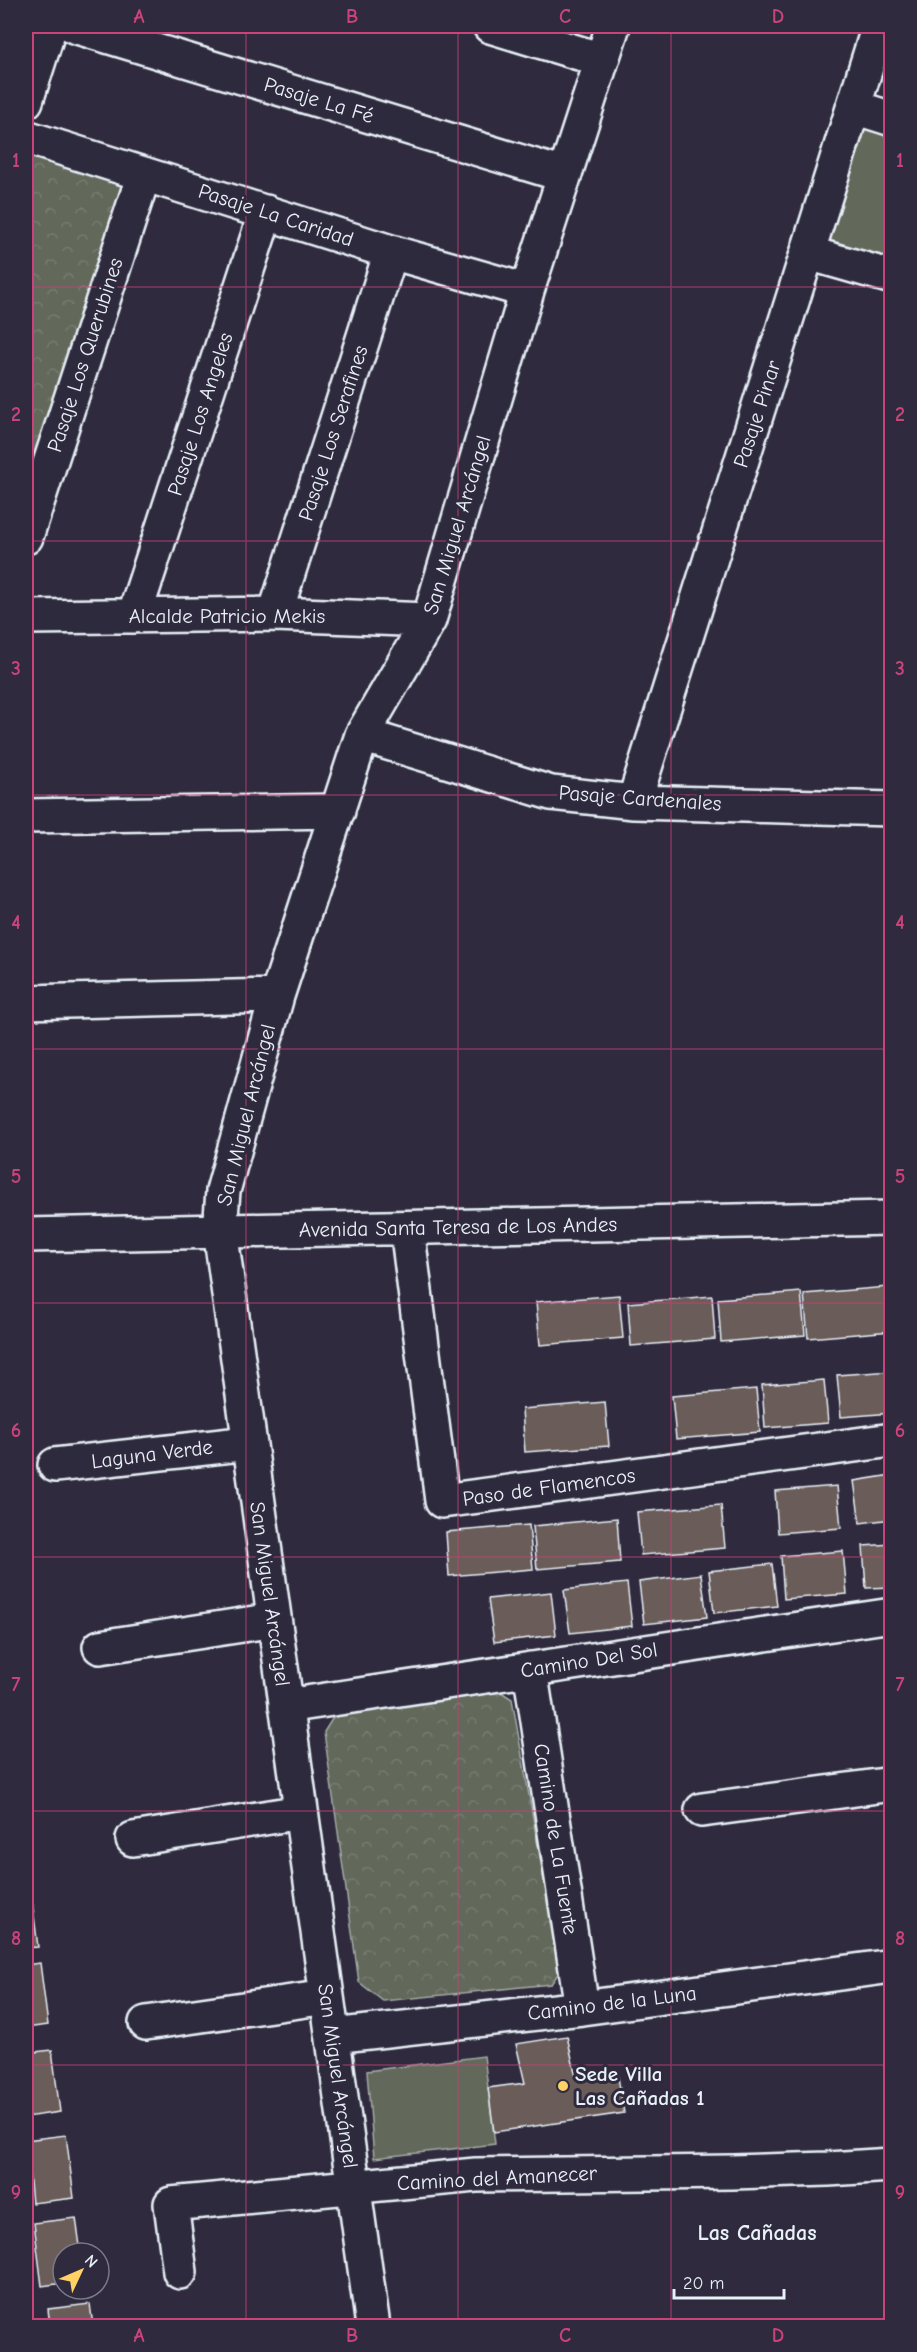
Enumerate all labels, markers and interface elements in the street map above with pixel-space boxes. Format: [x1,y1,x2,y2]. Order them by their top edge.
text: A [133,5,145,28]
text: B [346,5,358,28]
text: C [559,5,571,28]
text: D [772,5,784,28]
street label: Pasaje La Fé [261,72,377,128]
text: 1 [12,149,20,172]
text: 1 [896,149,904,172]
street label: Pasaje La Caridad [195,179,357,251]
street label: Pasaje Los Querubines [42,255,128,455]
street label: Pasaje Los Angeles [162,330,238,498]
street label: Pasaje Los Serafines [293,342,373,524]
street label: Pasaje Pinar [728,357,786,471]
text: 2 [11,403,21,426]
text: 2 [895,403,905,426]
street label: San Miguel Arcángel [418,432,496,618]
street label: Alcalde Patricio Mekis [129,604,325,628]
text: 3 [11,657,21,680]
text: 3 [895,657,905,680]
street label: Pasaje Cardenales [558,780,722,816]
text: 4 [11,911,21,934]
text: 4 [895,911,905,934]
street label: San Miguel Arcángel [212,1022,280,1208]
text: 5 [11,1165,21,1188]
text: 5 [895,1165,905,1188]
street label: Avenida Santa Teresa de Los Andes [299,1212,617,1242]
text: 6 [11,1419,21,1442]
text: 6 [895,1419,905,1442]
street label: Laguna Verde [90,1435,214,1473]
street label: Paso de Flamencos [461,1463,637,1511]
street label: San Miguel Arcángel [245,1500,295,1688]
street label: Camino Del Sol [519,1637,659,1683]
text: 7 [12,1673,21,1696]
text: 7 [896,1673,905,1696]
street label: Camino de La Fuente [529,1742,583,1936]
text: 8 [11,1927,21,1950]
text: 8 [895,1927,905,1950]
street label: Camino de la Luna [526,1981,698,2025]
street label: San Miguel Arcángel [313,1982,363,2170]
place label: Sede Villa Las Cañadas 1 [575,2062,705,2110]
marker: Sede Villa Las Cañadas 1 [556,2079,570,2093]
street label: Camino del Amanecer [396,2161,598,2195]
text: 9 [11,2181,21,2204]
text: 9 [895,2181,905,2204]
district label: Las Cañadas [697,2220,817,2246]
north arrow [51,2241,111,2301]
text: N [81,2251,101,2271]
scale bar [674,2262,784,2300]
text: 20 m [683,2273,724,2294]
text: A [133,2324,145,2347]
text: B [346,2324,358,2347]
text: C [559,2324,571,2347]
text: D [772,2324,784,2347]

